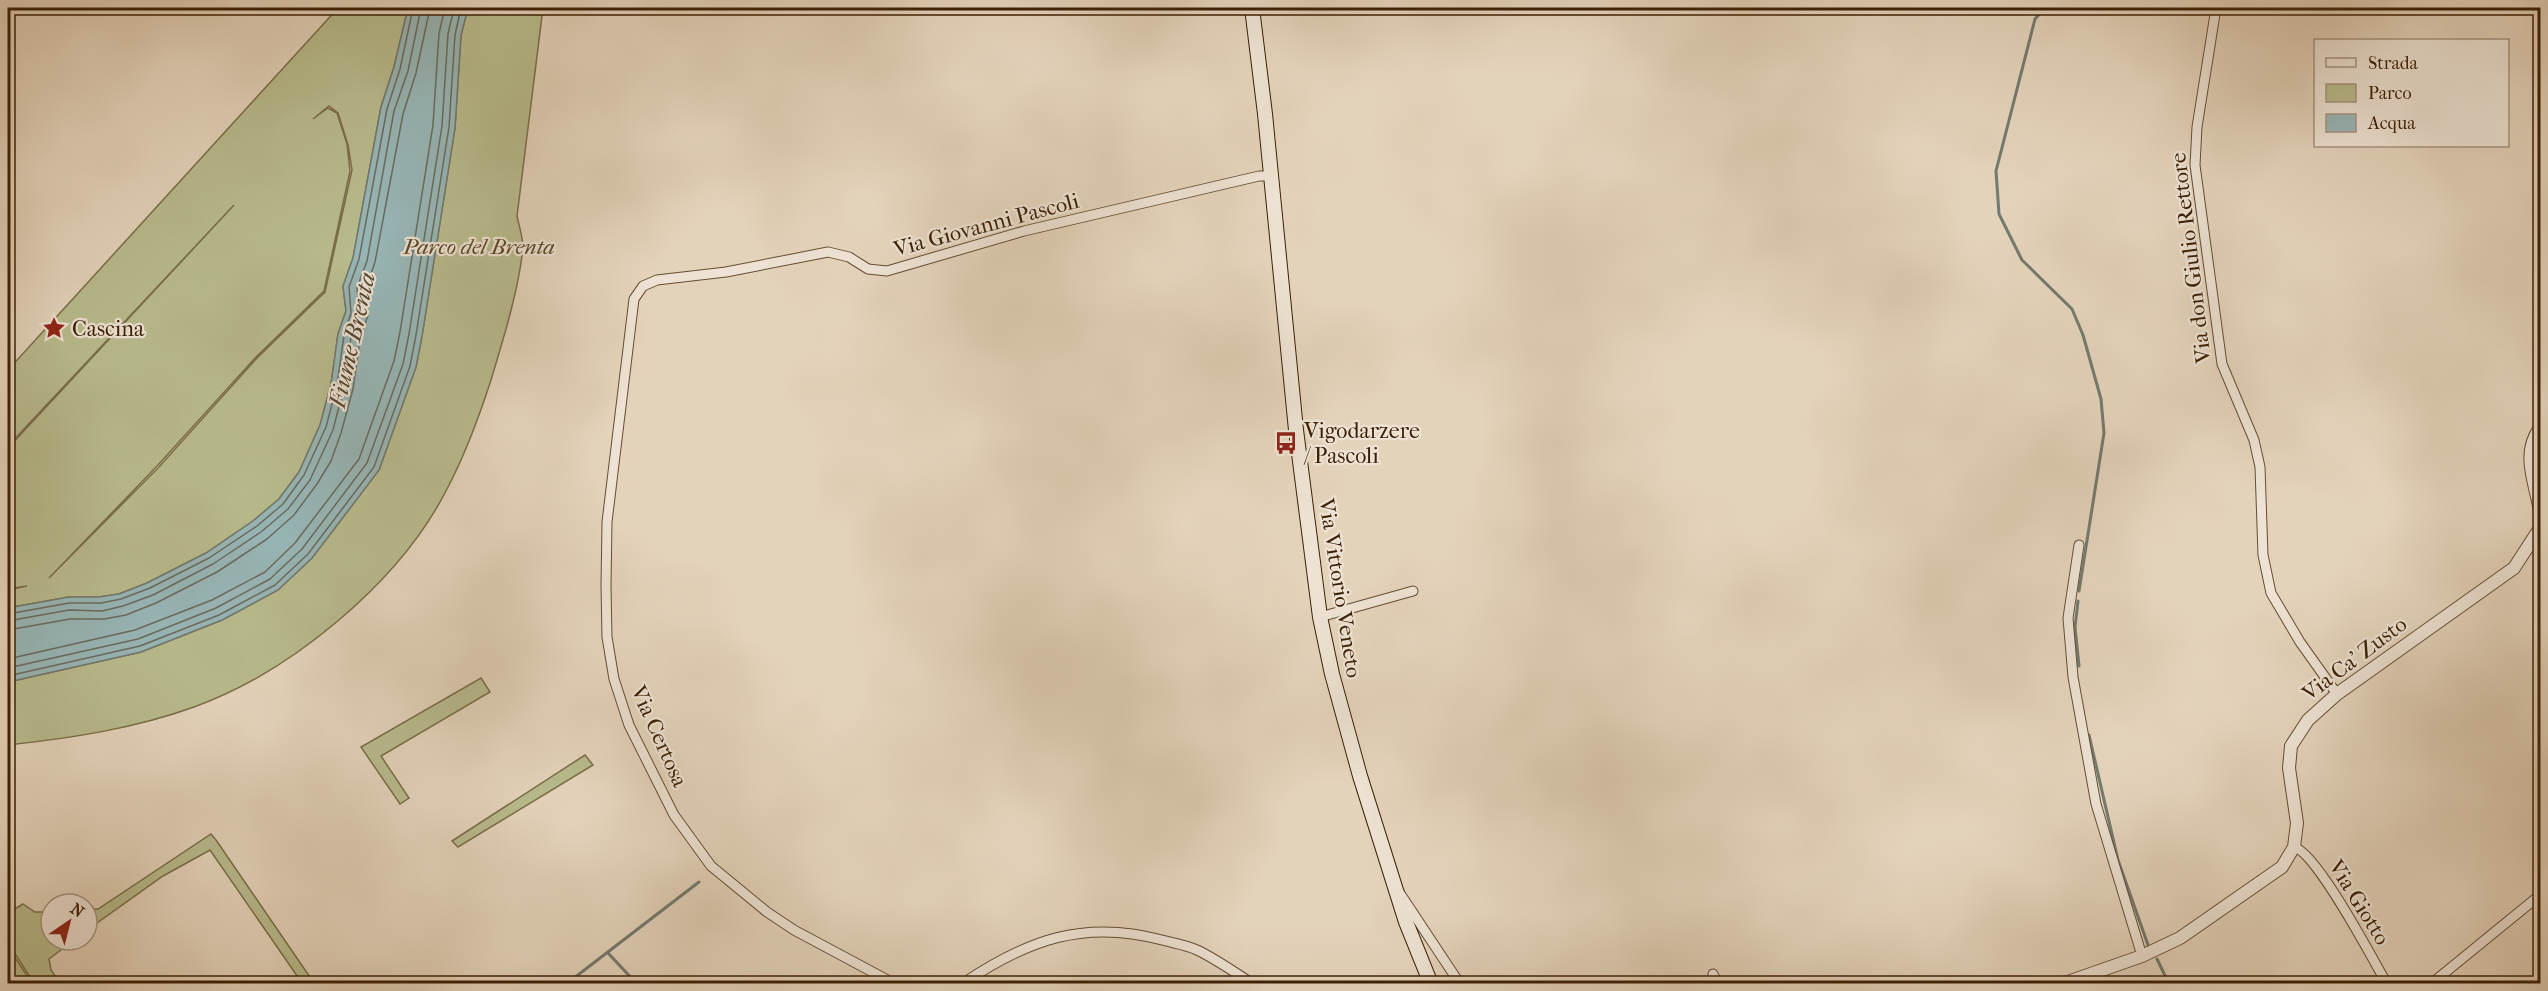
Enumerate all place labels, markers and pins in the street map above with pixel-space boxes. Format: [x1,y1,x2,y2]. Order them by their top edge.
place icon: Cascina [41,315,67,341]
place label: Cascina [72,316,145,342]
place label: Vigodarzere / Pascoli [1303,418,1420,469]
bus stop icon: Vigodarzere / Pascoli [1273,430,1299,456]

